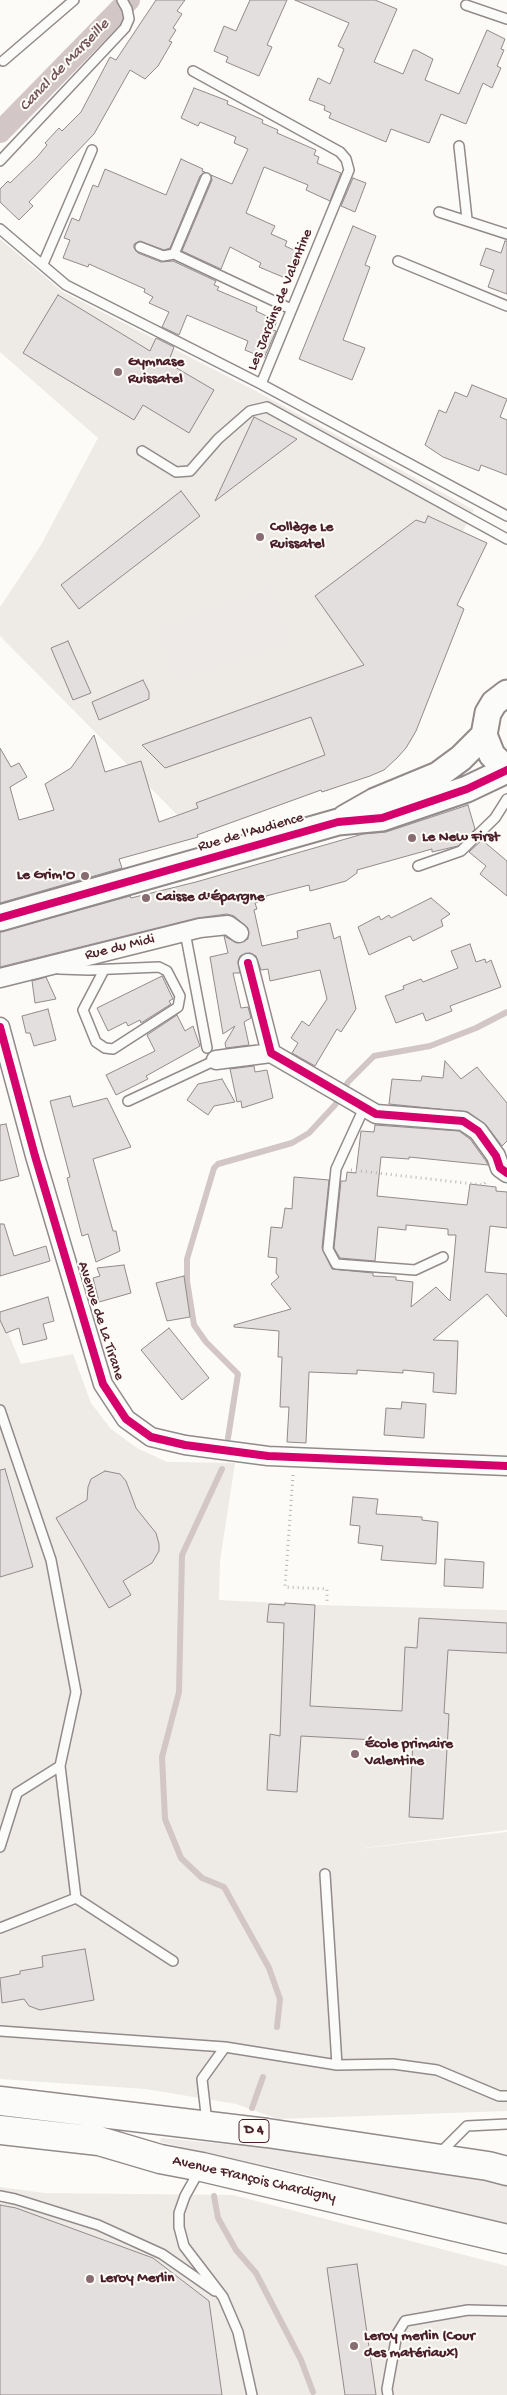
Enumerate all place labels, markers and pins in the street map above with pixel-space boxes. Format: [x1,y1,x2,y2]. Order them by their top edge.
place label: Gymnase Ruissatel [128,354,184,389]
marker: Gymnase Ruissatel [112,366,124,378]
place label: Collège Le Ruissatel [270,519,333,554]
marker: Collège Le Ruissatel [254,531,266,543]
place label: Le New First [422,829,499,847]
marker: Le New First [406,832,418,844]
place label: Le Grim'O [17,867,75,885]
marker: Le Grim'O [79,870,91,882]
place label: Caisse d'Épargne [156,889,264,907]
marker: Caisse d'Épargne [140,892,152,904]
place label: École primaire Valentine [365,1736,453,1771]
marker: École primaire Valentine [349,1748,361,1760]
place label: Leroy Merlin [100,2270,174,2288]
marker: Leroy Merlin [84,2273,96,2285]
place label: Leroy merlin (Cour des matériaux) [364,2328,475,2363]
marker: Leroy merlin (Cour des matériaux) [348,2340,360,2352]

